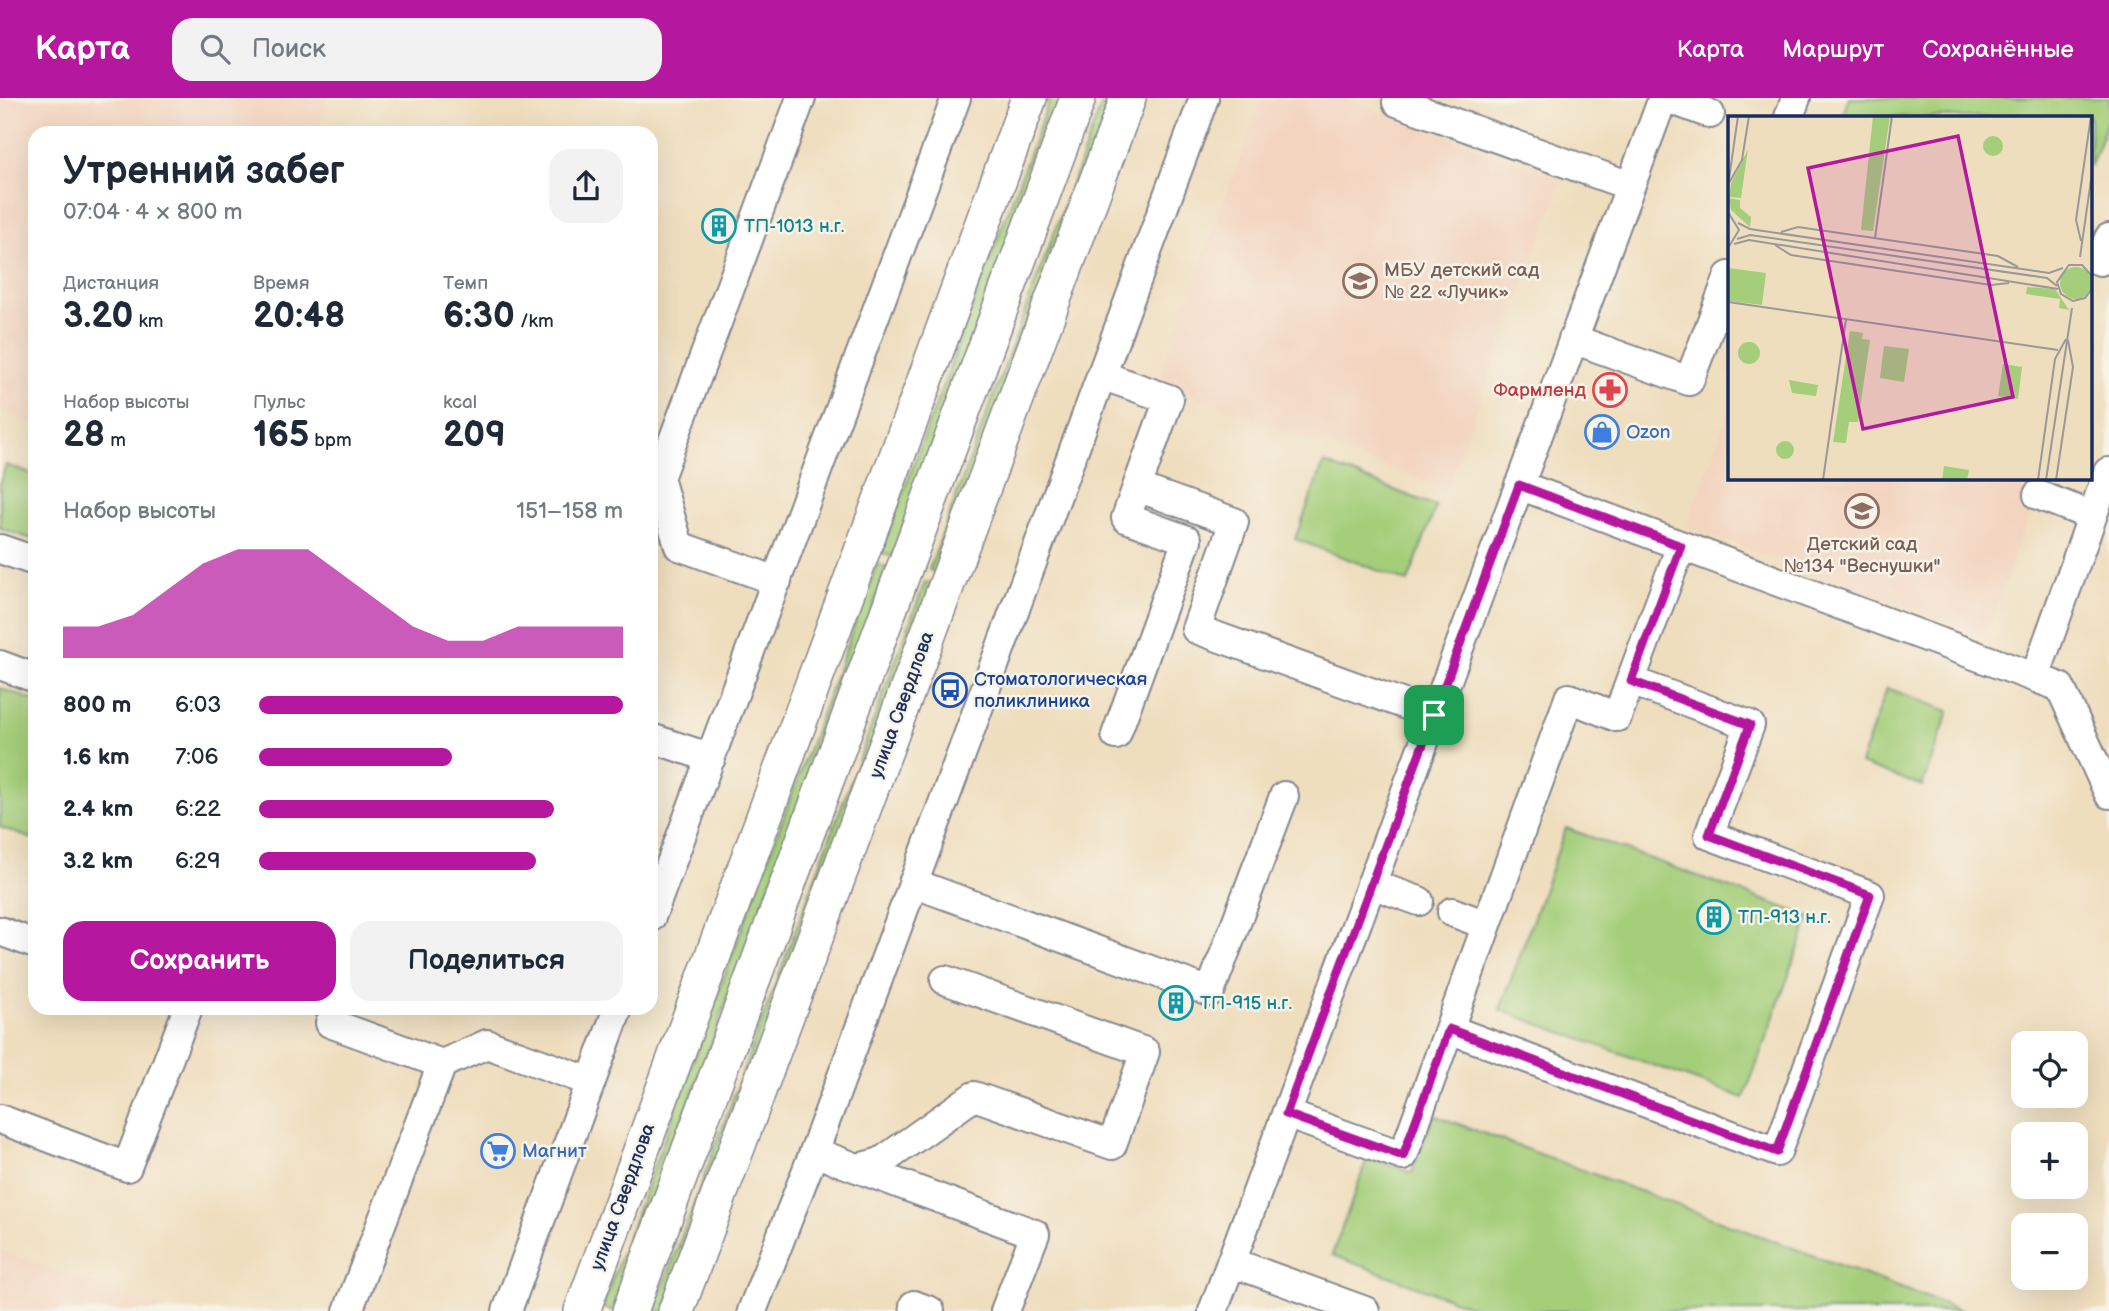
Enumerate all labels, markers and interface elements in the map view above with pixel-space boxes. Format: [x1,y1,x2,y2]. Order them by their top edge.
search box [172,18,662,81]
text: Карта [35,29,130,69]
icon: search [196,30,234,68]
text: Поиск [252,34,326,65]
text: Карта [1677,35,1744,64]
text: Маршрут [1782,35,1884,64]
text: Сохранённые [1922,35,2074,64]
inset map [1728,116,2092,480]
text: Утренний забег [63,149,345,194]
button: share [549,149,623,223]
text: 07:04 · 4 × 800 m [63,198,242,226]
building icon: ТП-1013 н.г. [700,207,738,245]
place label: ТП-1013 н.г. [744,215,845,238]
place label: МБУ детский сад № 22 «Лучик» [1384,259,1540,304]
school or university icon: МБУ детский сад № 22 «Лучик» [1341,262,1379,300]
text: Дистанция [63,272,159,295]
text: Время [253,272,309,295]
text: Темп [443,272,488,295]
text: 3.20 [63,295,133,338]
text: 20:48 [253,295,345,338]
text: 6:30 [443,295,515,338]
text: km [133,310,163,333]
text: /km [515,310,554,333]
pharmacy icon: Фармленд [1591,371,1629,409]
place label: Фармленд [1493,379,1586,402]
text: Набор высоты [63,391,189,414]
text: Пульс [253,391,306,414]
text: kcal [443,391,477,414]
shop icon: Ozon [1583,413,1621,451]
text: 28 [63,414,105,457]
text: 165 [253,414,309,457]
text: 209 [443,414,506,457]
place label: Ozon [1626,421,1671,444]
text: m [105,429,126,452]
text: bpm [309,429,352,452]
school or university icon: Детский сад №134 "Веснушки" [1843,492,1881,530]
text: Набор высоты [63,497,216,525]
text: 151–158 m [516,497,623,525]
place label: Детский сад №134 "Веснушки" [1783,533,1941,578]
street label: улица Свердлова [865,628,939,782]
place label: Стоматологическая поликлиника [974,668,1147,713]
bus stop icon: Стоматологическая поликлиника [931,671,969,709]
pin [1404,685,1464,745]
text: 800 m [63,691,131,719]
text: 6:03 [175,691,221,719]
icon: arrive [1415,696,1453,734]
text: 1.6 km [63,743,130,771]
text: 7:06 [175,743,219,771]
text: 2.4 km [63,795,133,823]
text: 6:22 [175,795,221,823]
text: 3.2 km [63,847,133,875]
text: 6:29 [175,847,221,875]
building icon: ТП-913 н.г. [1695,898,1733,936]
place label: ТП-913 н.г. [1738,906,1831,929]
button: Сохранить [63,921,336,1001]
button: Поделиться [350,921,623,1001]
building icon: ТП-915 н.г. [1157,984,1195,1022]
place label: ТП-915 н.г. [1200,992,1292,1015]
map controls [2011,1031,2088,1290]
button: locate [2011,1031,2088,1108]
street label: улица Свердлова [586,1120,660,1274]
button: + [2011,1122,2088,1199]
supermarket icon: Магнит [479,1132,517,1170]
place label: Магнит [522,1140,587,1163]
button: − [2011,1213,2088,1290]

